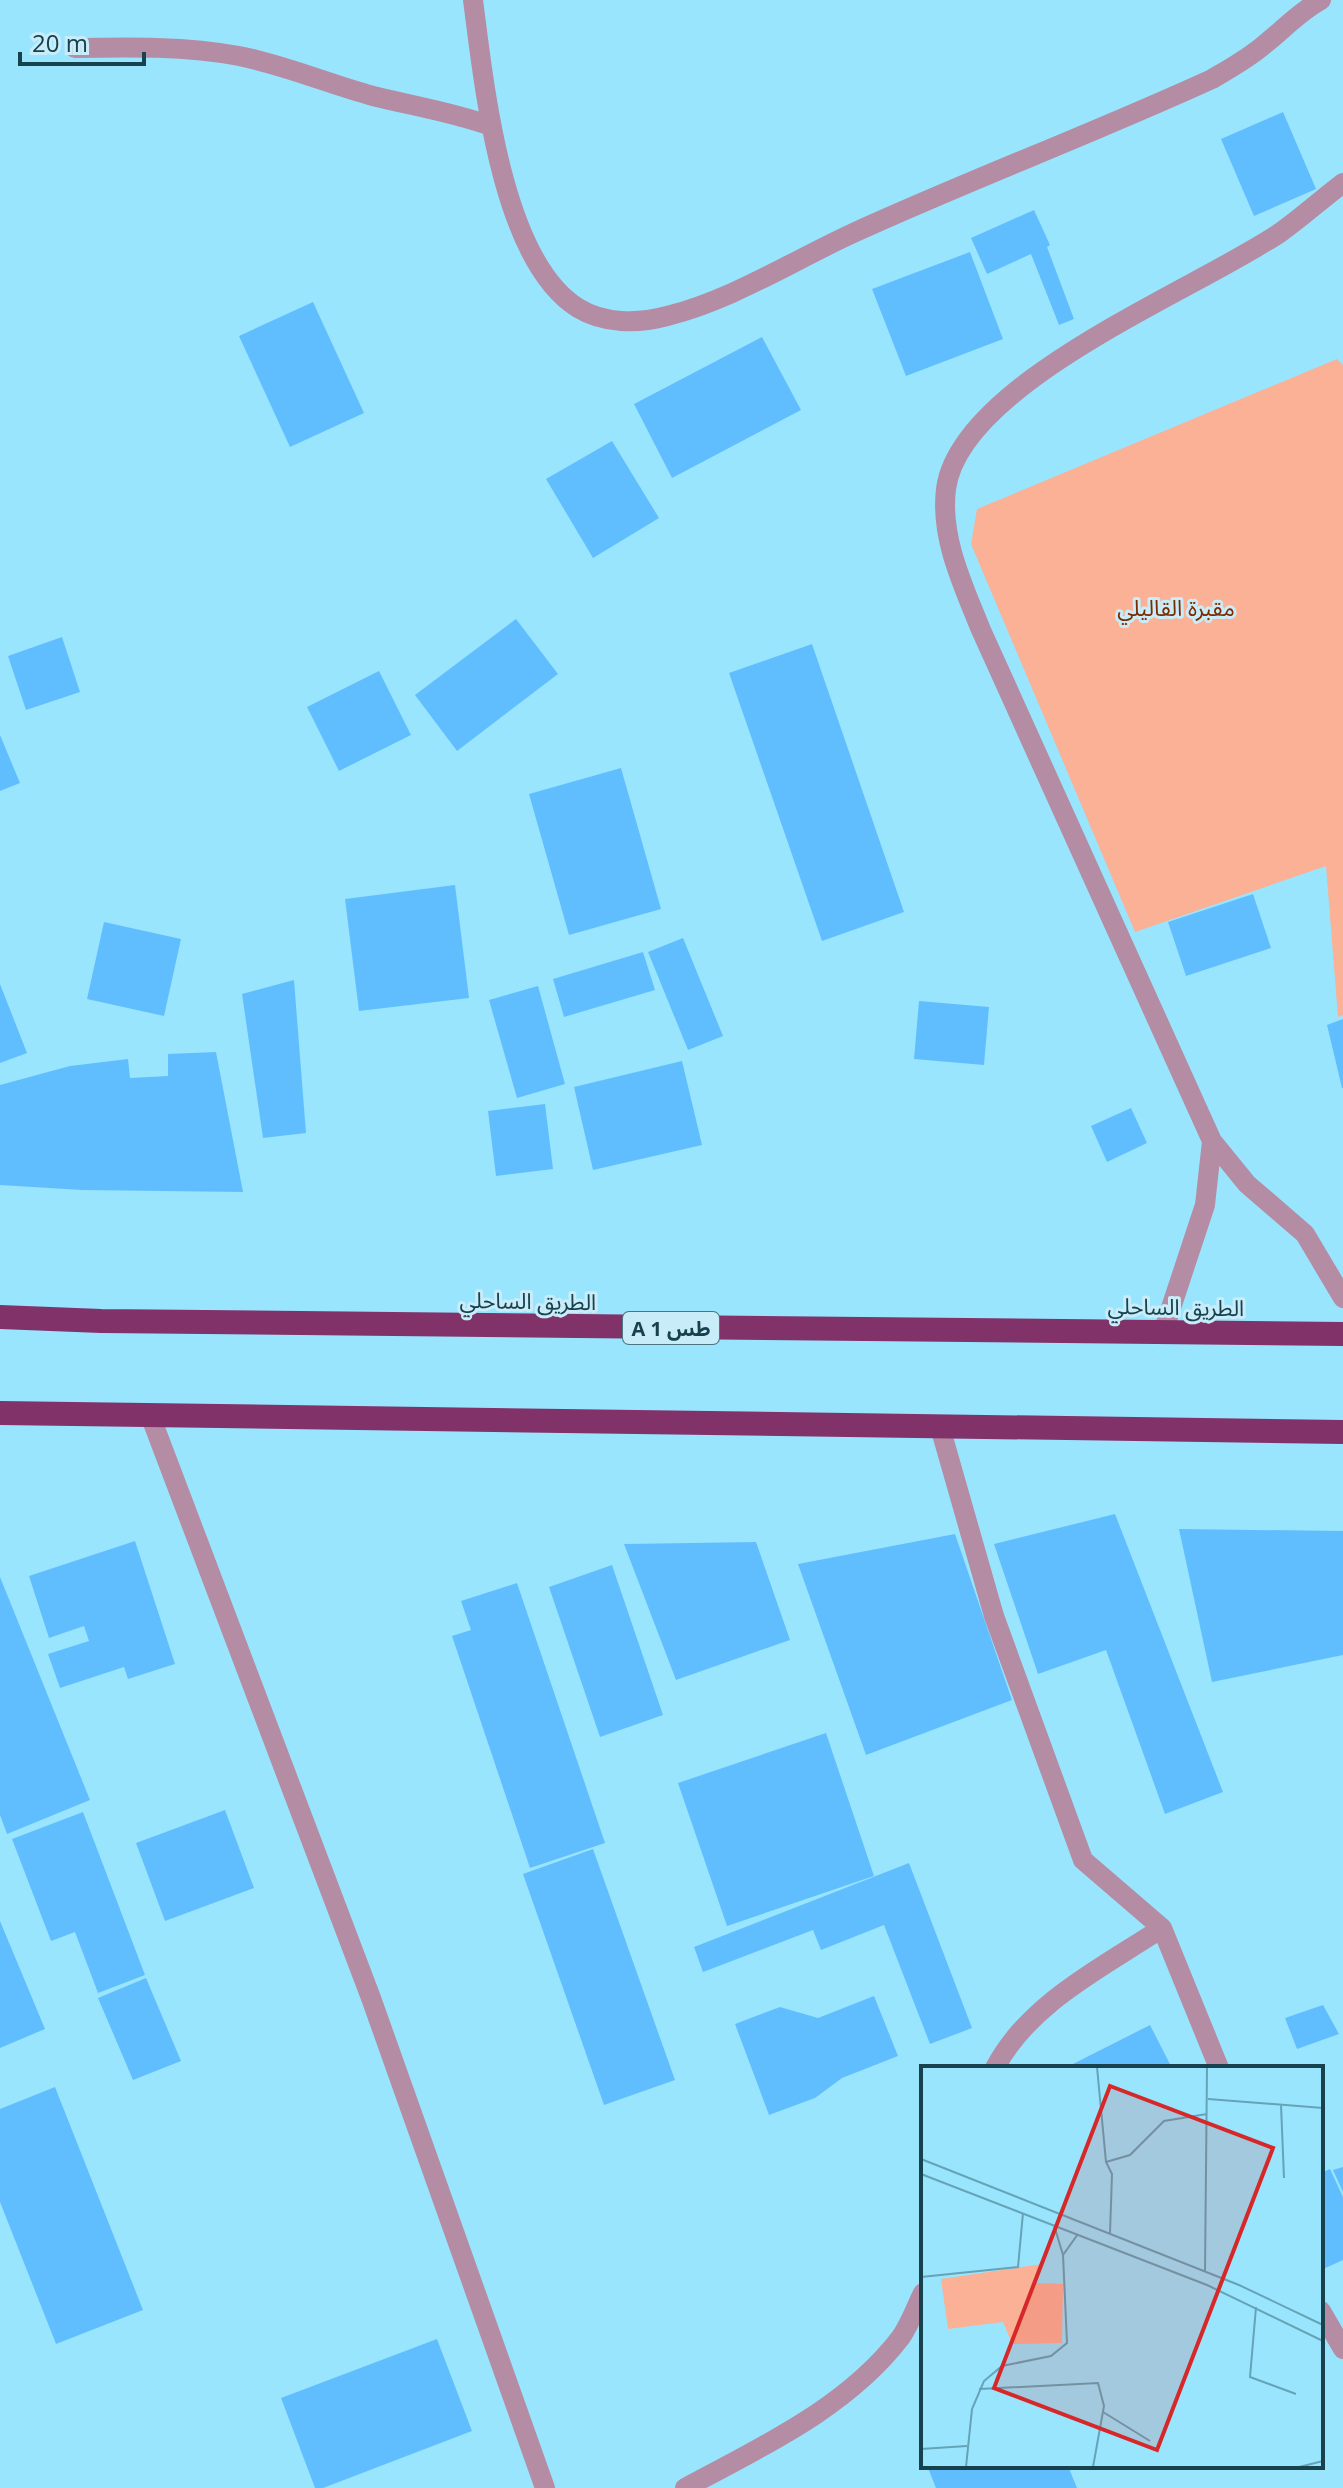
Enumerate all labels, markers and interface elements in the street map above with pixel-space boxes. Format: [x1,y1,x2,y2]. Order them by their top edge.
scale bar [20,16,144,66]
text: 20 m [32,26,88,59]
park label: مقبرة القاليلي [1117,592,1235,625]
street label: الطريق الساحلي [459,1284,597,1319]
street label: الطريق الساحلي [1107,1290,1245,1325]
road number: A 1 طس [623,1312,719,1344]
inset map [921,2066,1323,2468]

